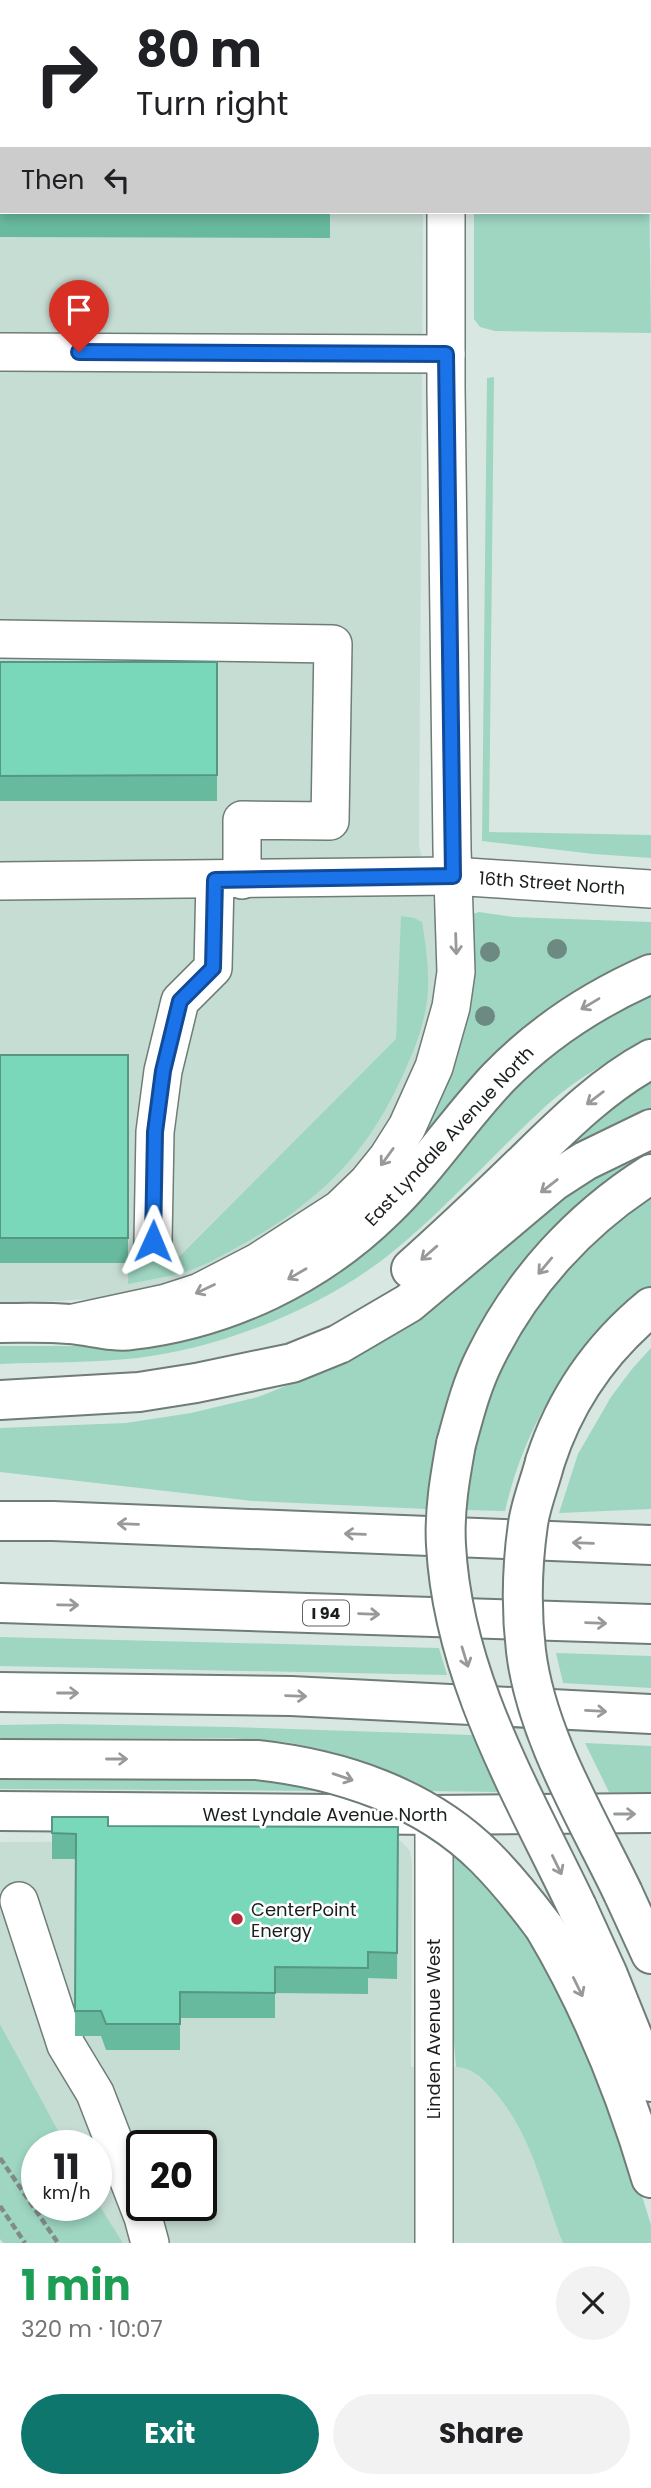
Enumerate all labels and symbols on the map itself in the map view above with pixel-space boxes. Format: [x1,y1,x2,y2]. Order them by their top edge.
pin [49,280,109,352]
street label: 16th Street North [478,865,626,901]
one-way arrow [449,933,462,956]
one-way arrow [581,998,601,1012]
street label: East Lyndale Avenue North [359,1041,539,1231]
one-way arrow [586,1090,605,1105]
one-way arrow [380,1147,394,1166]
one-way arrow [540,1178,558,1193]
position arrow [116,1204,190,1278]
one-way arrow [420,1245,438,1261]
one-way arrow [537,1257,553,1275]
one-way arrow [288,1267,308,1281]
one-way arrow [195,1283,216,1296]
one-way arrow [117,1518,140,1531]
one-way arrow [344,1528,367,1541]
one-way arrow [572,1536,595,1549]
one-way arrow [56,1598,79,1612]
road number: I 94 [303,1600,349,1625]
one-way arrow [357,1608,380,1621]
one-way arrow [585,1616,608,1629]
one-way arrow [459,1646,472,1668]
one-way arrow [56,1686,79,1699]
one-way arrow [284,1690,307,1703]
one-way arrow [585,1704,608,1717]
one-way arrow [106,1752,129,1766]
one-way arrow [331,1772,353,1784]
street label: West Lyndale Avenue North [203,1802,448,1827]
one-way arrow [613,1807,636,1820]
one-way arrow [551,1854,564,1875]
place label: CenterPoint Energy [251,1897,356,1943]
marker: CenterPoint Energy [229,1911,245,1927]
street label: Linden Avenue West [421,1939,446,2119]
one-way arrow [572,1976,585,1997]
speed limit sign: 20 [126,2130,217,2221]

